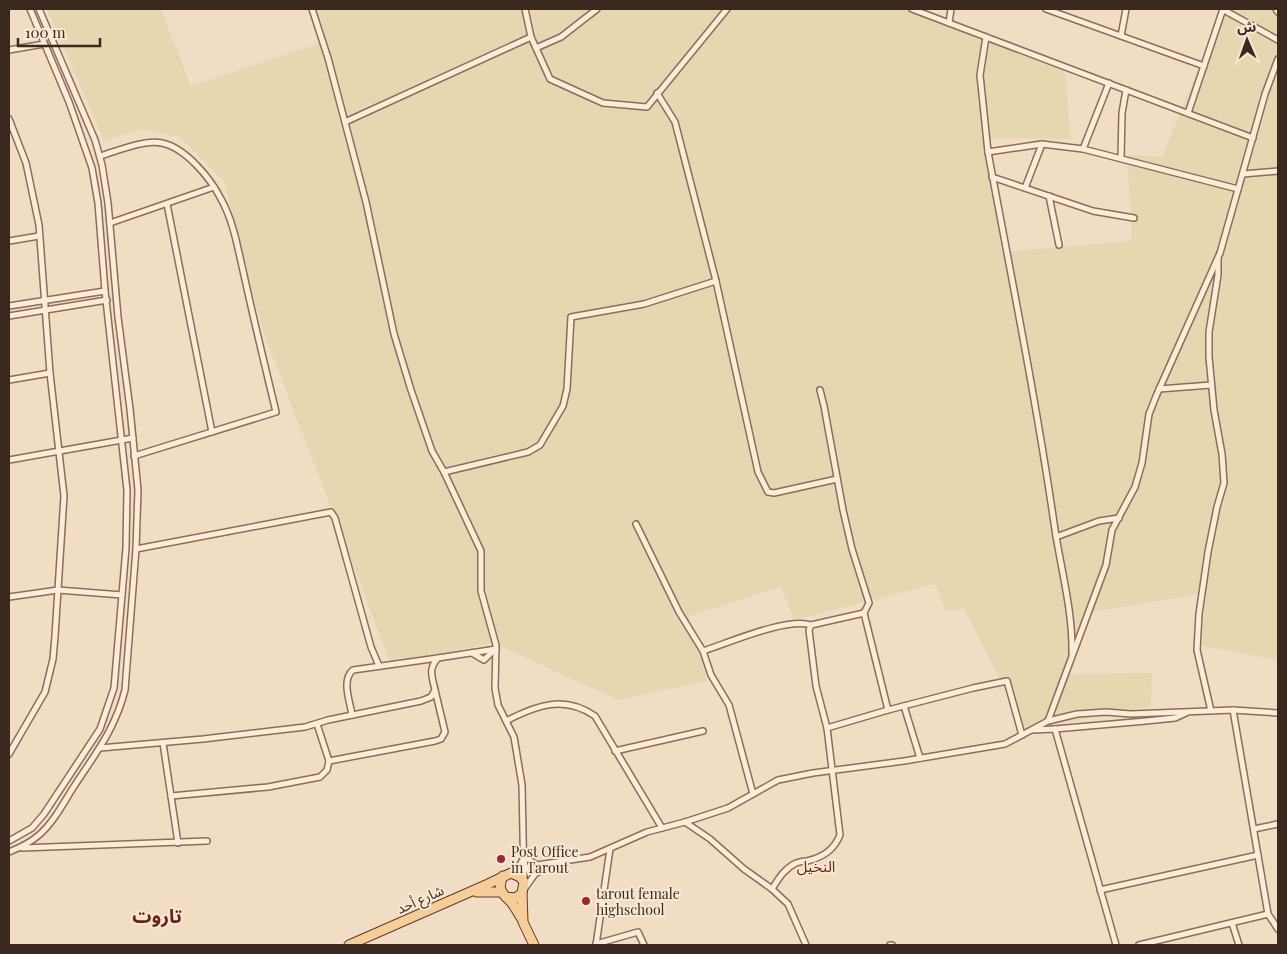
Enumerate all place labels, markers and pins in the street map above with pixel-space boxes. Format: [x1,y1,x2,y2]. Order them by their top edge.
place label: Post Office in Tarout [511,842,578,877]
marker: Post Office in Tarout [495,853,507,865]
place label: tarout female highschool [596,884,680,919]
marker: tarout female highschool [580,895,592,907]

